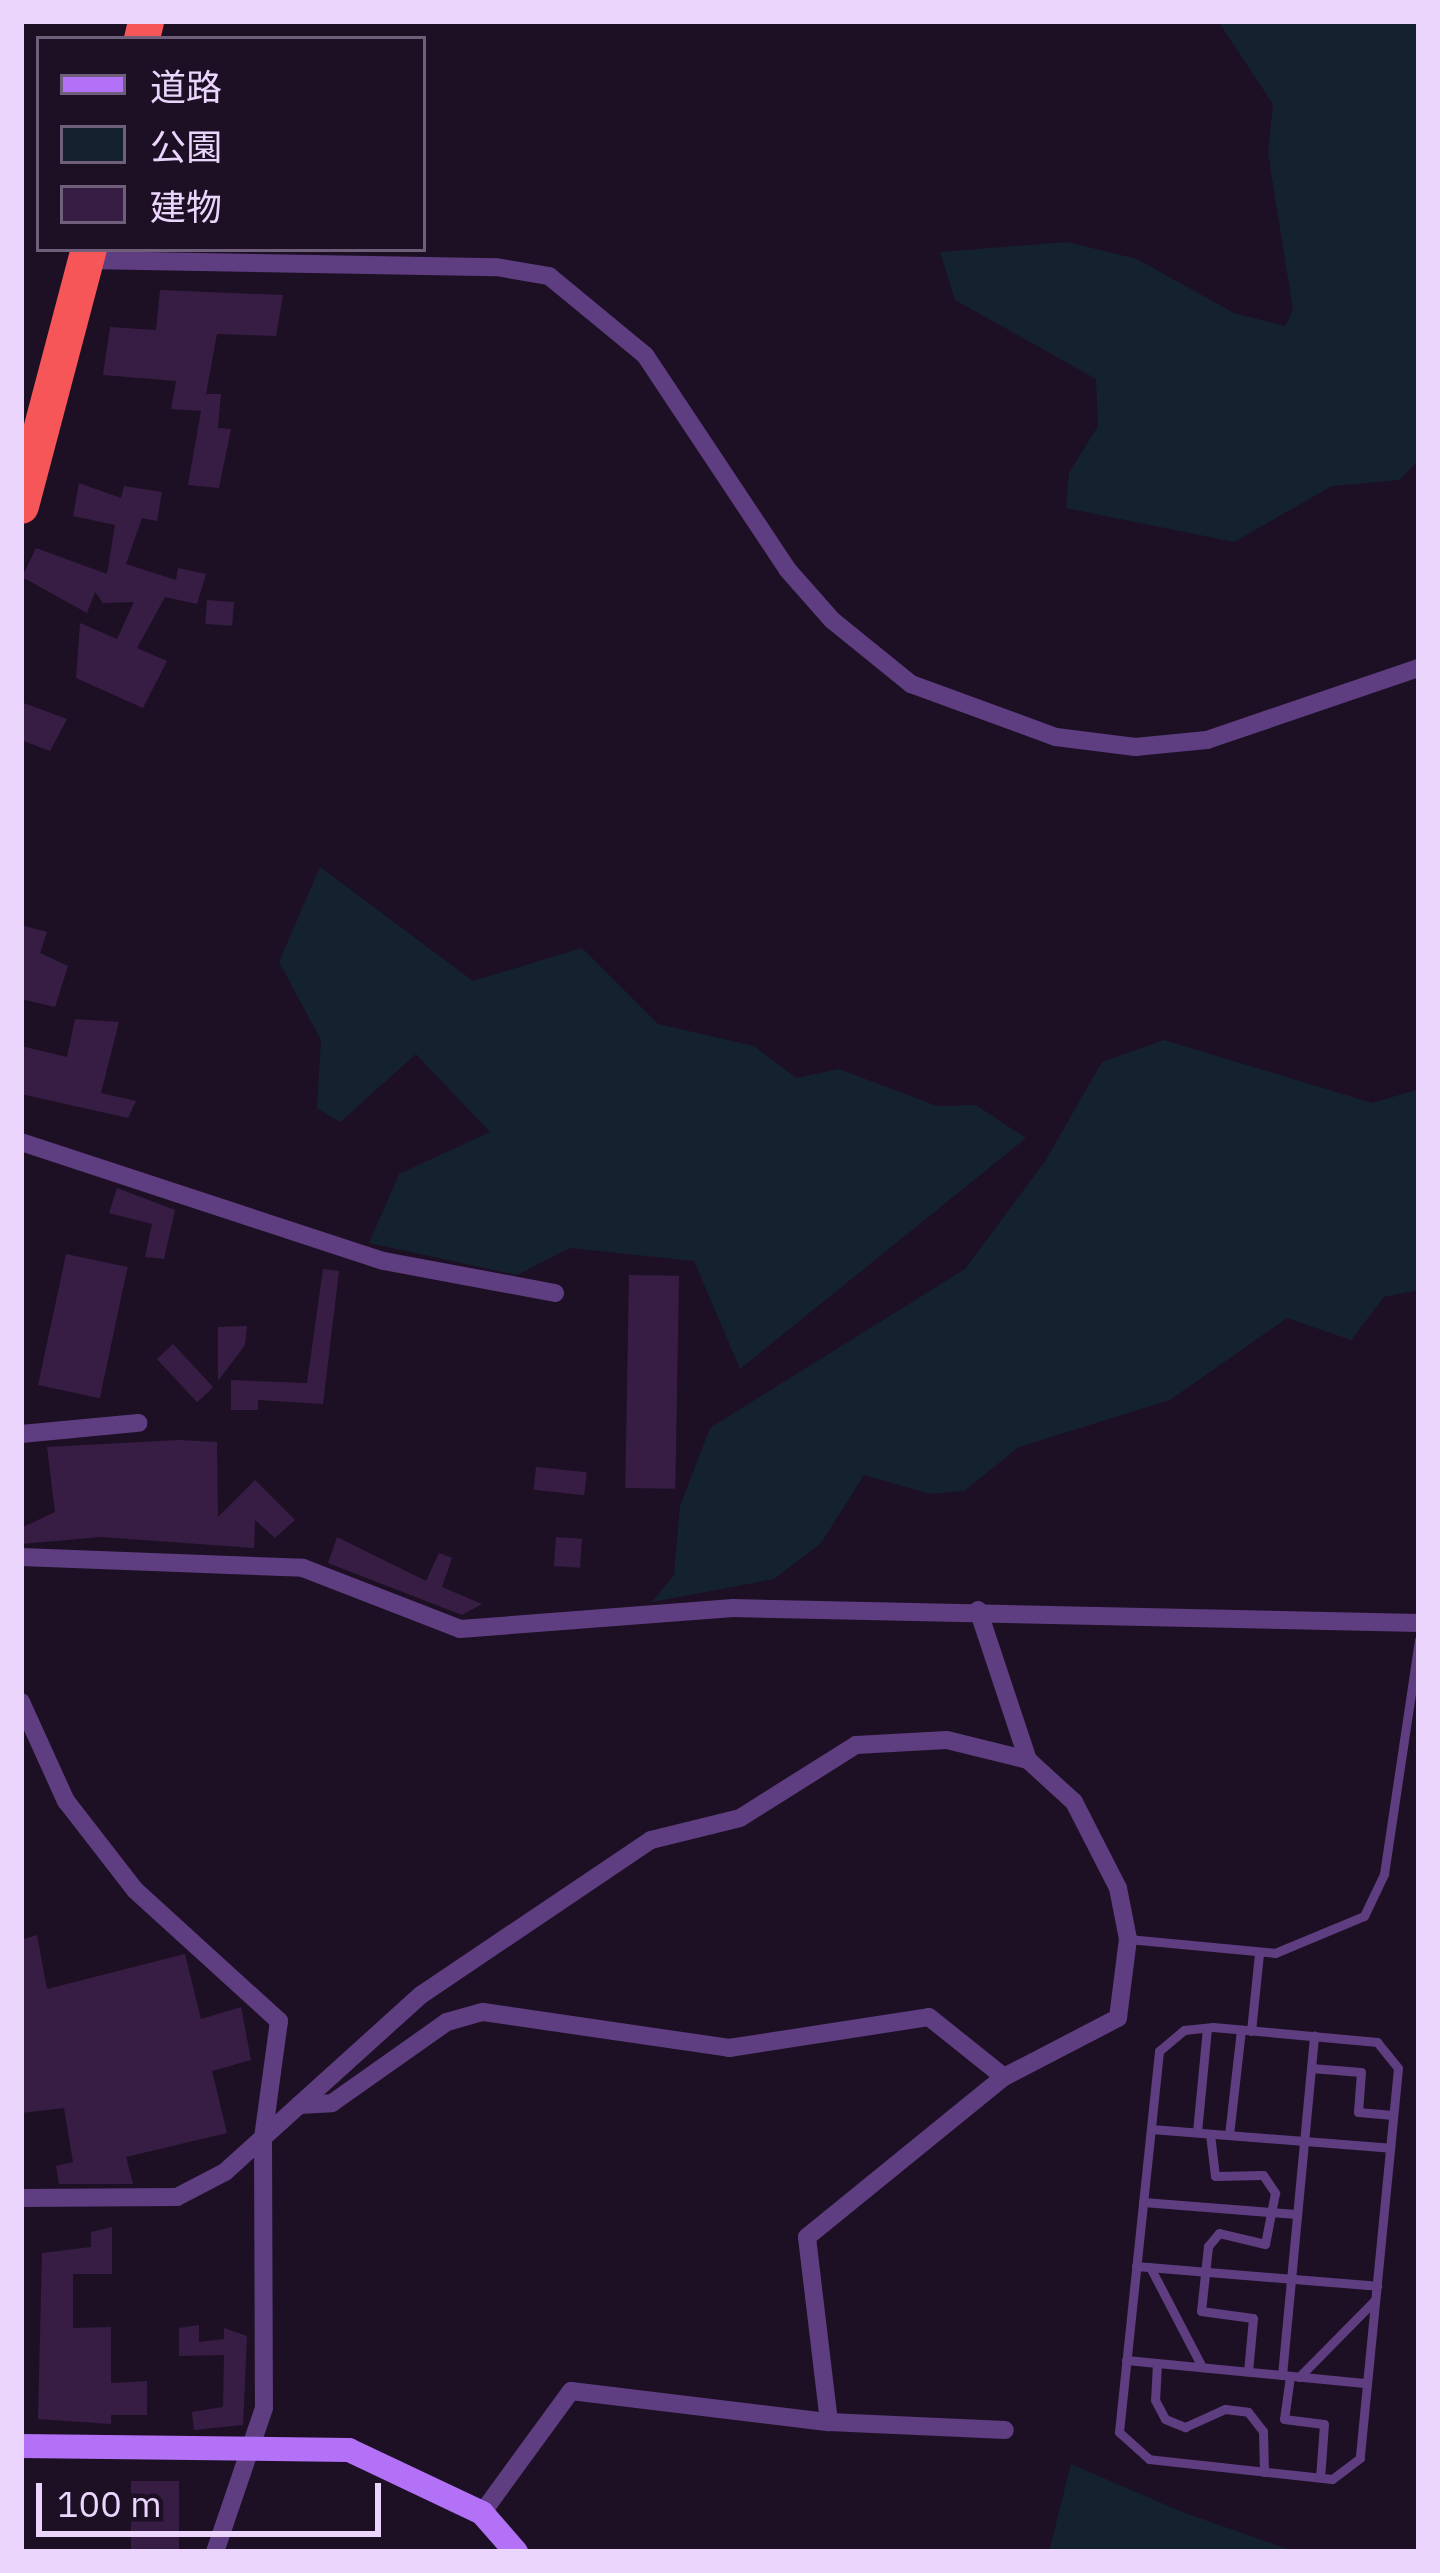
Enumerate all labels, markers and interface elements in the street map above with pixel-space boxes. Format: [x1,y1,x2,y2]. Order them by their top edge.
legend [36,36,426,252]
text: 道路 [150,63,222,110]
text: 公園 [150,123,222,170]
text: 建物 [150,183,222,230]
scale bar [42,2459,387,2533]
text: 100 m [57,2480,162,2527]

